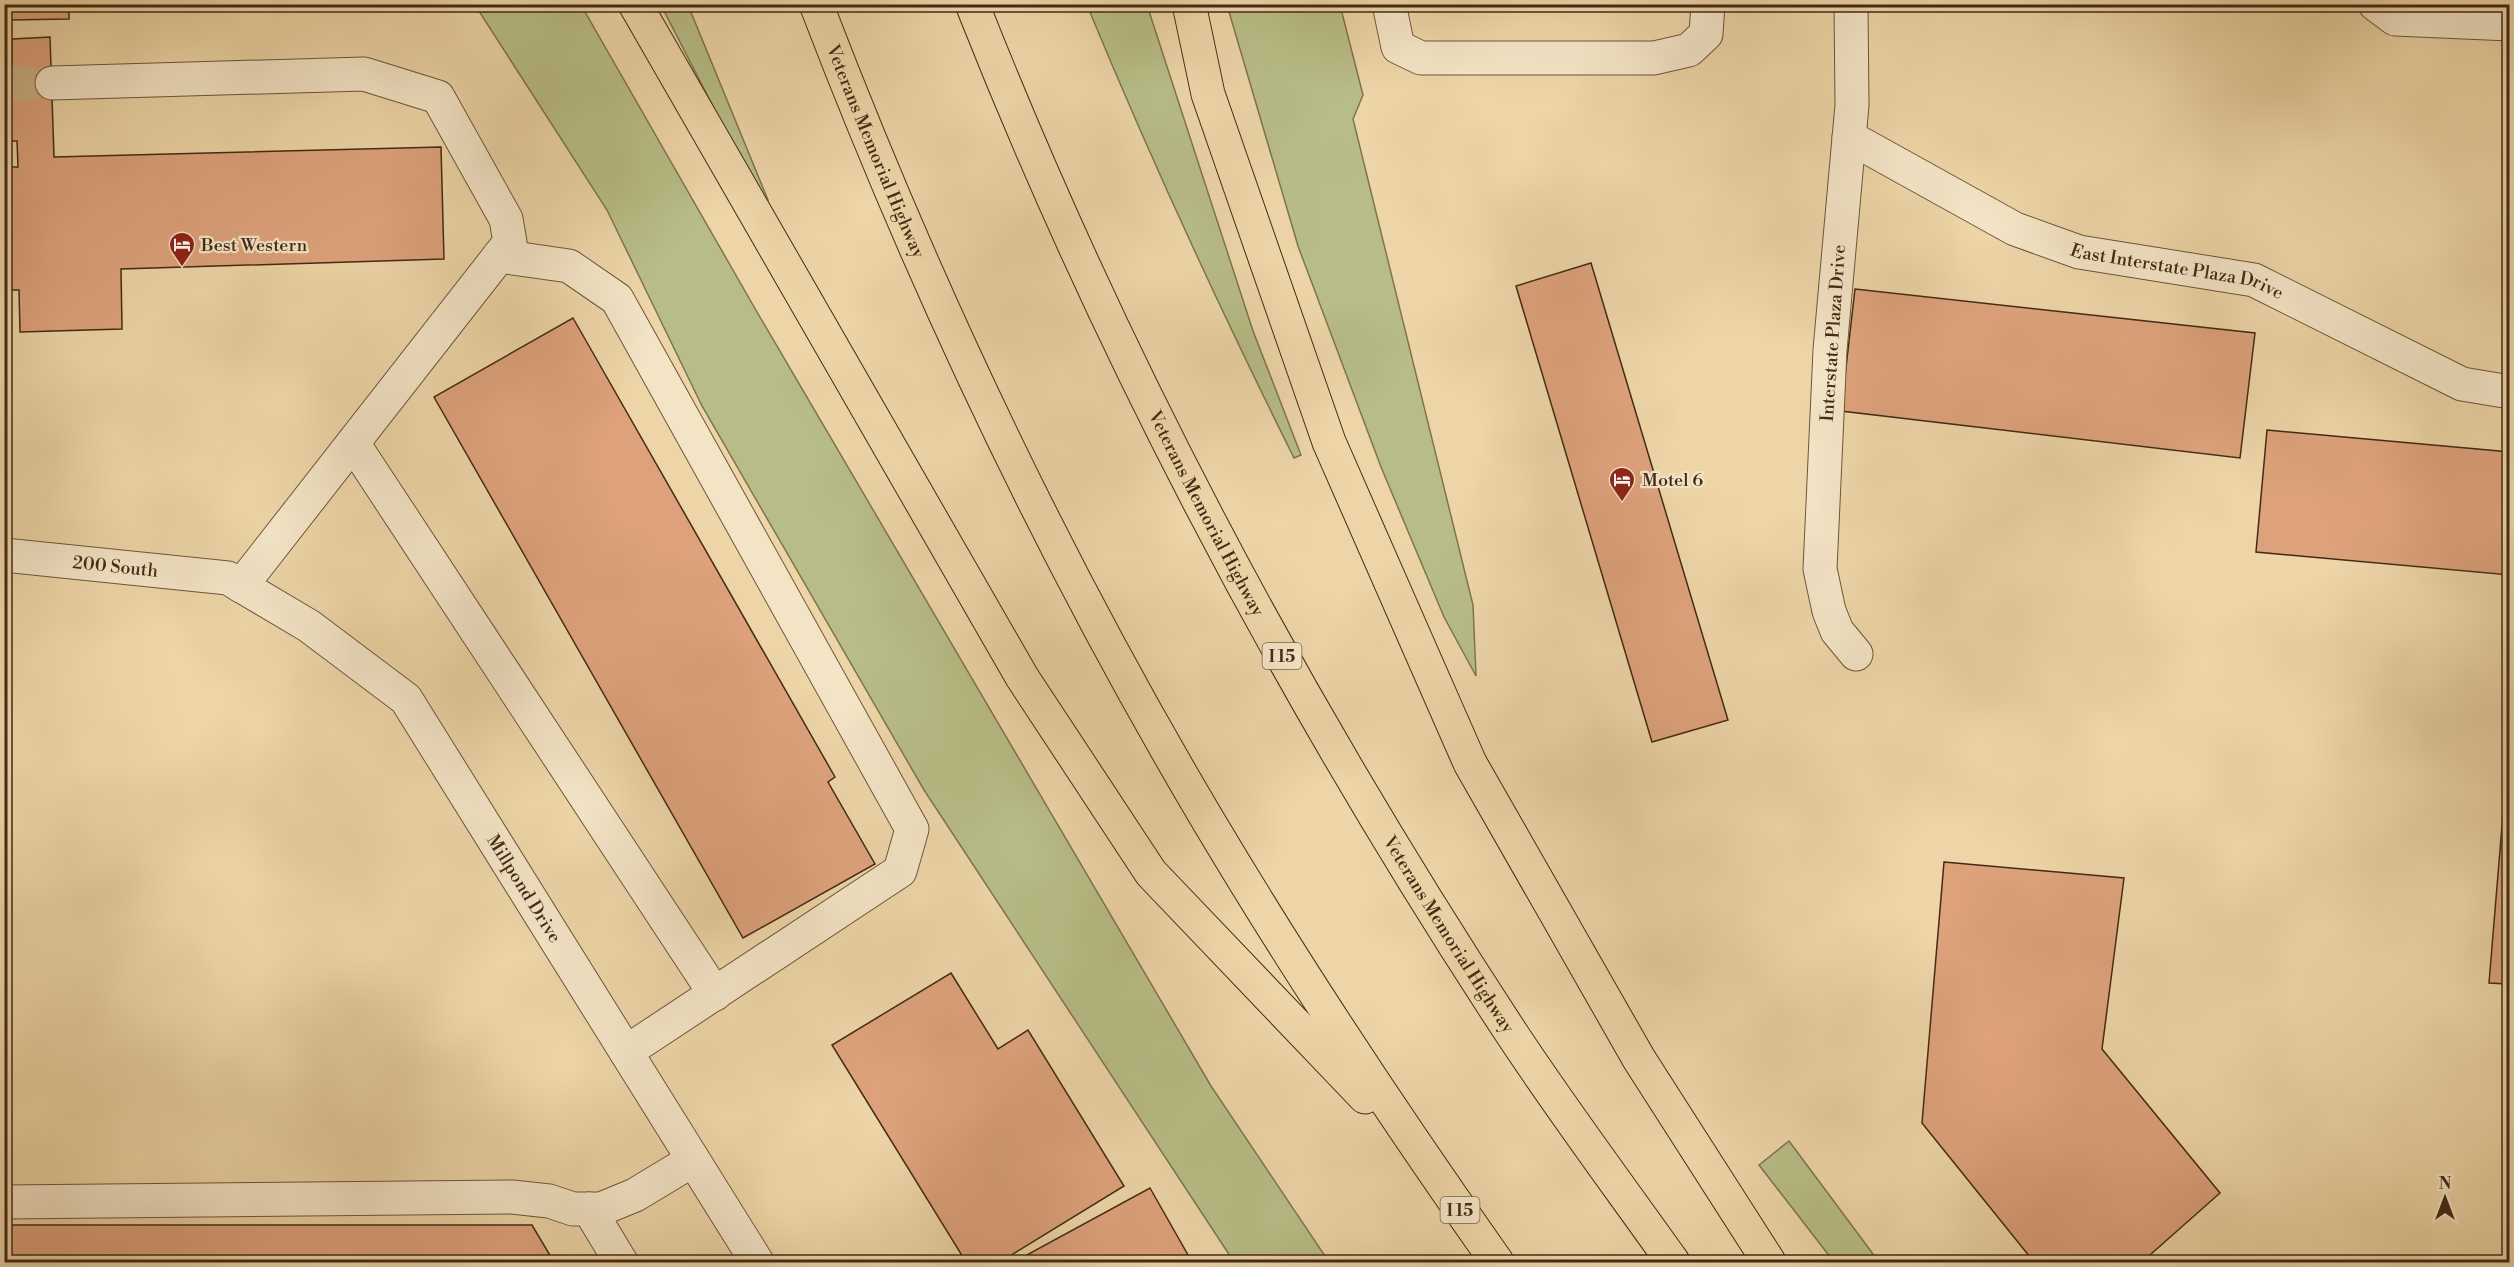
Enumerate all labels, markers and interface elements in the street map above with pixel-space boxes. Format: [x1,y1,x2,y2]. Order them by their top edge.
street label: Veterans Memorial Highway [821,41,930,262]
hotel icon: Best Western [167,230,197,268]
place label: Best Western [200,234,308,257]
street label: East Interstate Plaza Drive [2067,239,2287,305]
street label: Interstate Plaza Drive [1816,244,1851,422]
street label: Veterans Memorial Highway [1142,406,1269,621]
hotel icon: Motel 6 [1607,465,1637,503]
place label: Motel 6 [1642,469,1703,492]
street label: 200 South [71,551,160,583]
road number: I 15 [1262,643,1302,669]
street label: Millpond Drive [481,830,566,947]
street label: Veterans Memorial Highway [1377,831,1519,1038]
north arrow [2415,1168,2475,1228]
text: N [2439,1174,2452,1194]
road number: I 15 [1440,1197,1480,1223]

